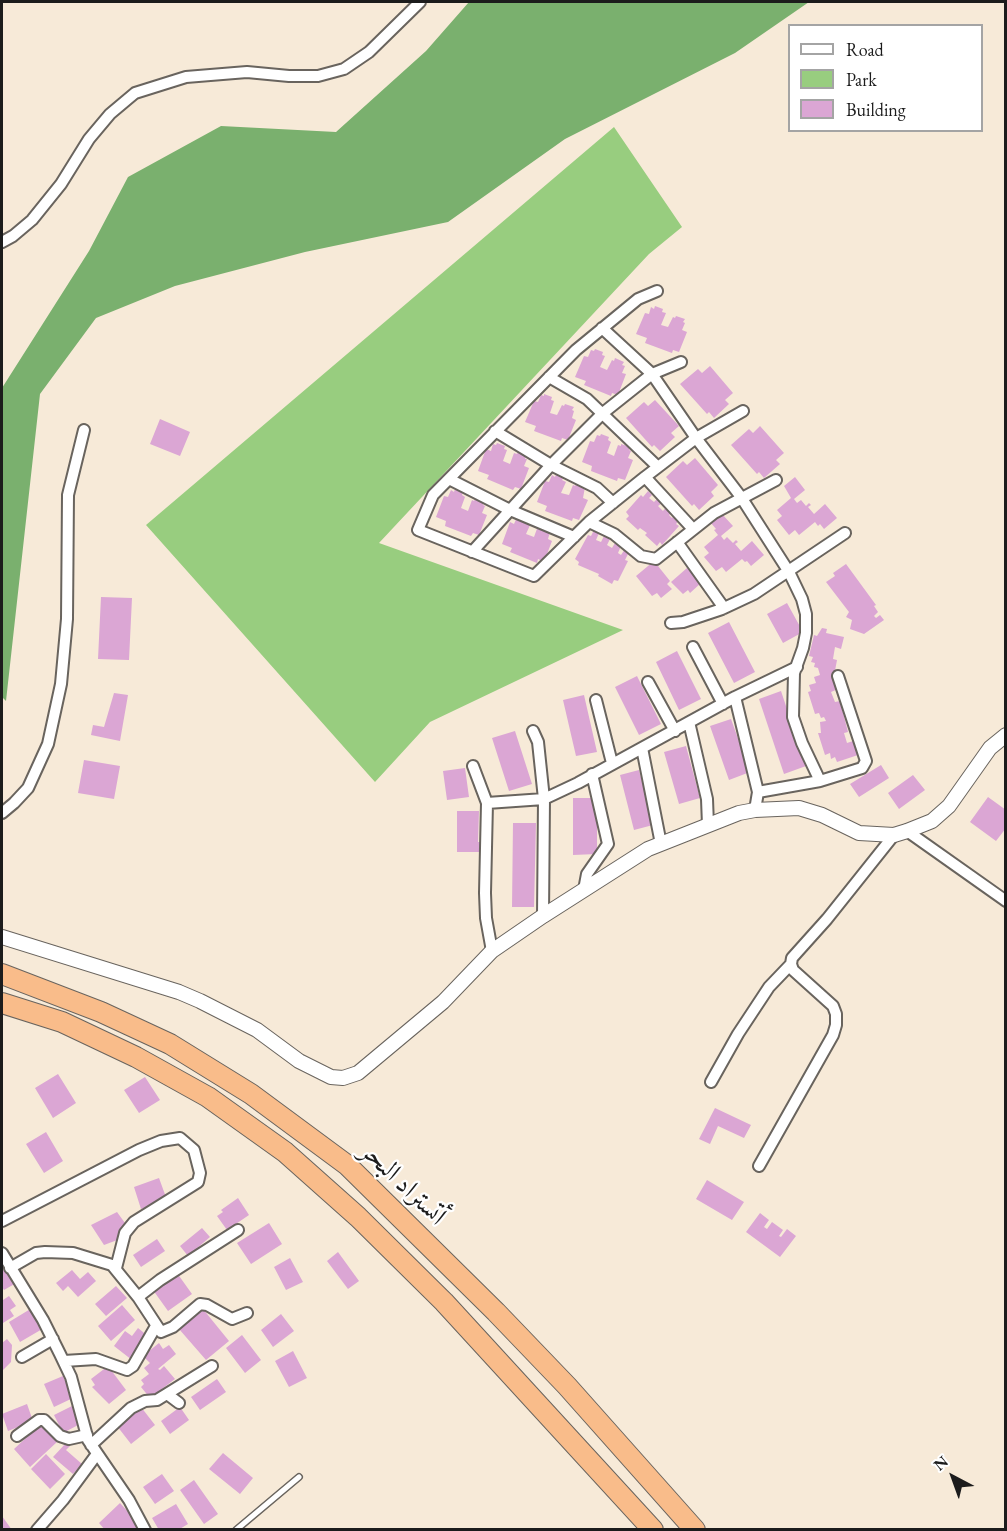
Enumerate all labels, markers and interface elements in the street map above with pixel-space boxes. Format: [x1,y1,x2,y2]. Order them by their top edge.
legend [788,24,983,132]
text: Road [846,38,884,61]
text: Park [846,68,877,91]
text: Building [846,98,906,121]
street label: أتستراد البحر [353,1135,453,1233]
north arrow [923,1447,983,1507]
text: N [929,1451,953,1475]

